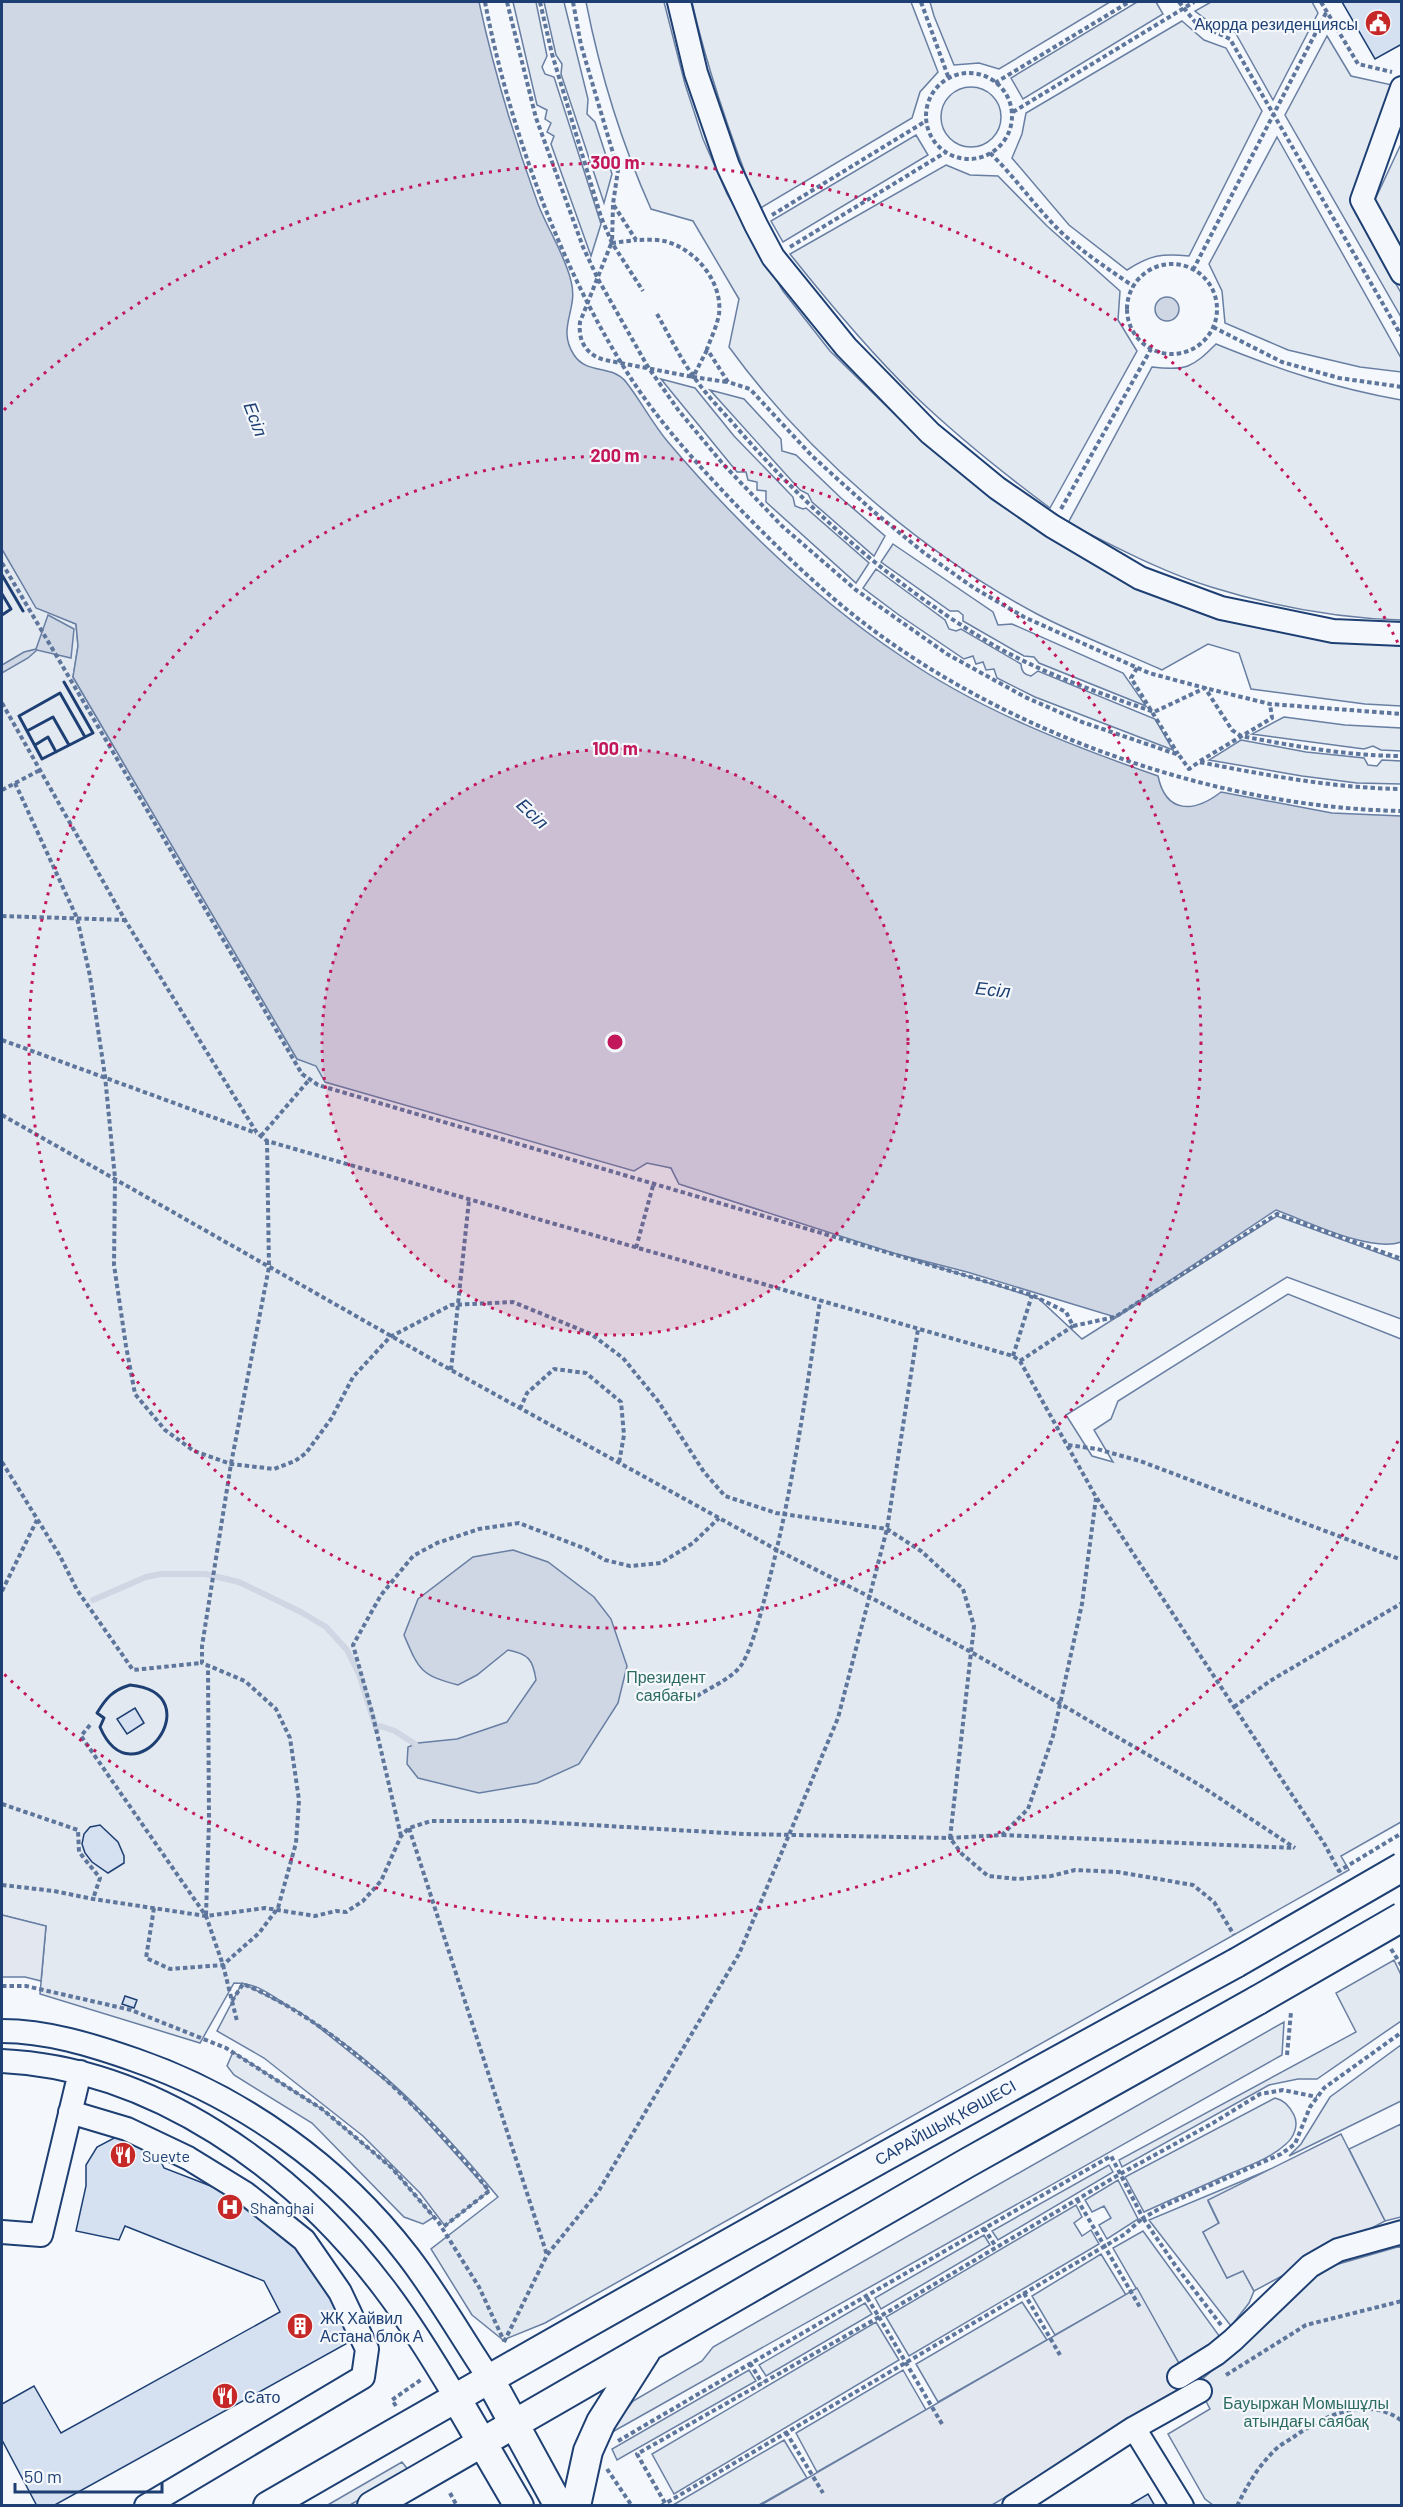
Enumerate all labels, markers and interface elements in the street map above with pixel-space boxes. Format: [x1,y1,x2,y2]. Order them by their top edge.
public building icon: Ақорда резиденциясы [1363,8,1393,38]
place label: Ақорда резиденциясы [1194,14,1358,33]
text: 300 m [591,151,639,173]
water label: Есіл [239,399,273,439]
text: 200 m [590,444,640,466]
text: 100 m [592,737,638,759]
water label: Есіл [513,793,553,833]
water label: Есіл [974,976,1012,1002]
centre of rings [605,1032,625,1052]
park label: Президент саябағы [626,1667,706,1704]
street label: САРАЙШЫҚ КӨШЕСІ [871,2075,1019,2169]
restaurant icon: Suevte [108,2140,138,2170]
place label: Suevte [142,2146,190,2165]
hospital icon: Shanghai [215,2192,245,2222]
place label: Shanghai [250,2198,314,2217]
place label: ЖК Хайвил Астана блок А [320,2308,424,2345]
building icon: ЖК Хайвил Астана блок А [285,2311,315,2341]
restaurant icon: Сато [210,2381,240,2411]
place label: Сато [244,2387,280,2406]
park label: Бауыржан Момышұлы атындағы саябақ [1223,2393,1389,2430]
scale bar [15,2456,162,2494]
text: 50 m [24,2465,62,2487]

